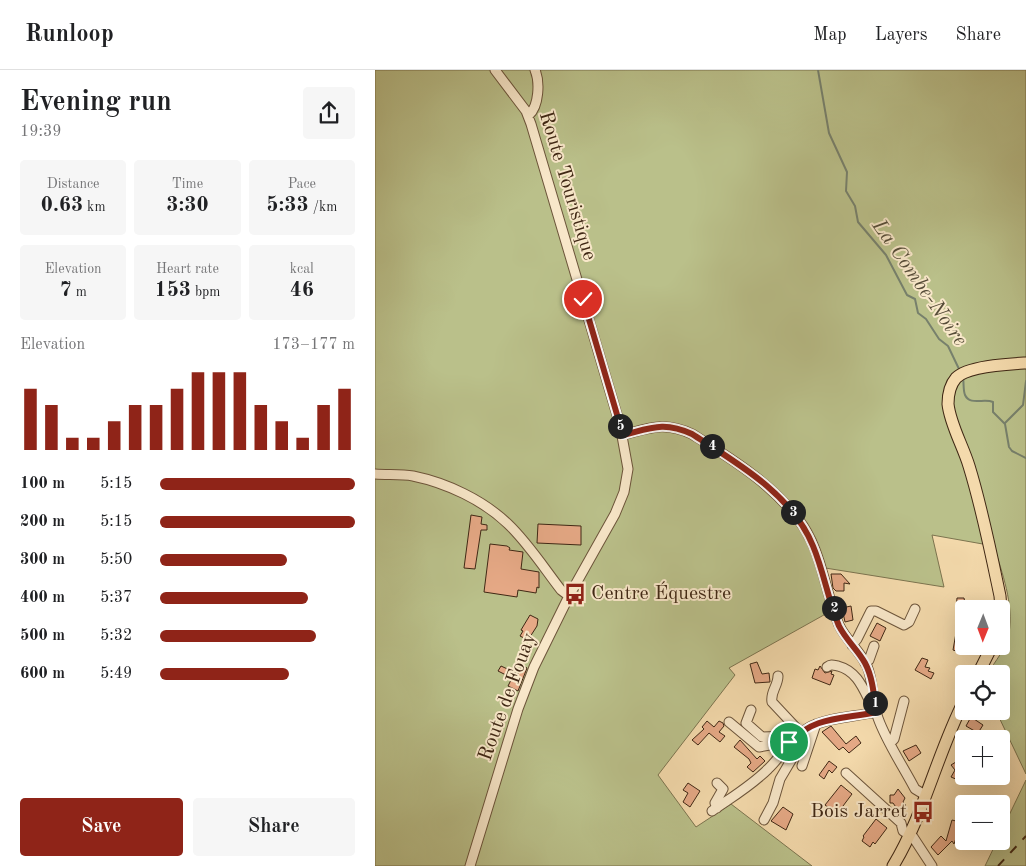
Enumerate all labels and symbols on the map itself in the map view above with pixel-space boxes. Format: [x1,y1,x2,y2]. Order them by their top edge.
street label: Route Touristique [535,109,599,263]
water label: La Combe-Noire [867,215,970,350]
pin [562,278,604,320]
pin: 5 [607,414,633,438]
pin: 4 [699,434,725,458]
pin: 3 [781,500,805,524]
bus stop icon: Centre Équestre [562,581,588,607]
place label: Centre Équestre [591,581,731,604]
pin: 2 [821,596,847,620]
north arrow [955,600,1010,655]
street label: Route de Fouay [476,630,541,764]
pin: 1 [863,690,887,716]
pin [768,721,810,763]
bus stop icon: Bois Jarret [910,799,936,825]
place label: Bois Jarret [810,802,907,822]

